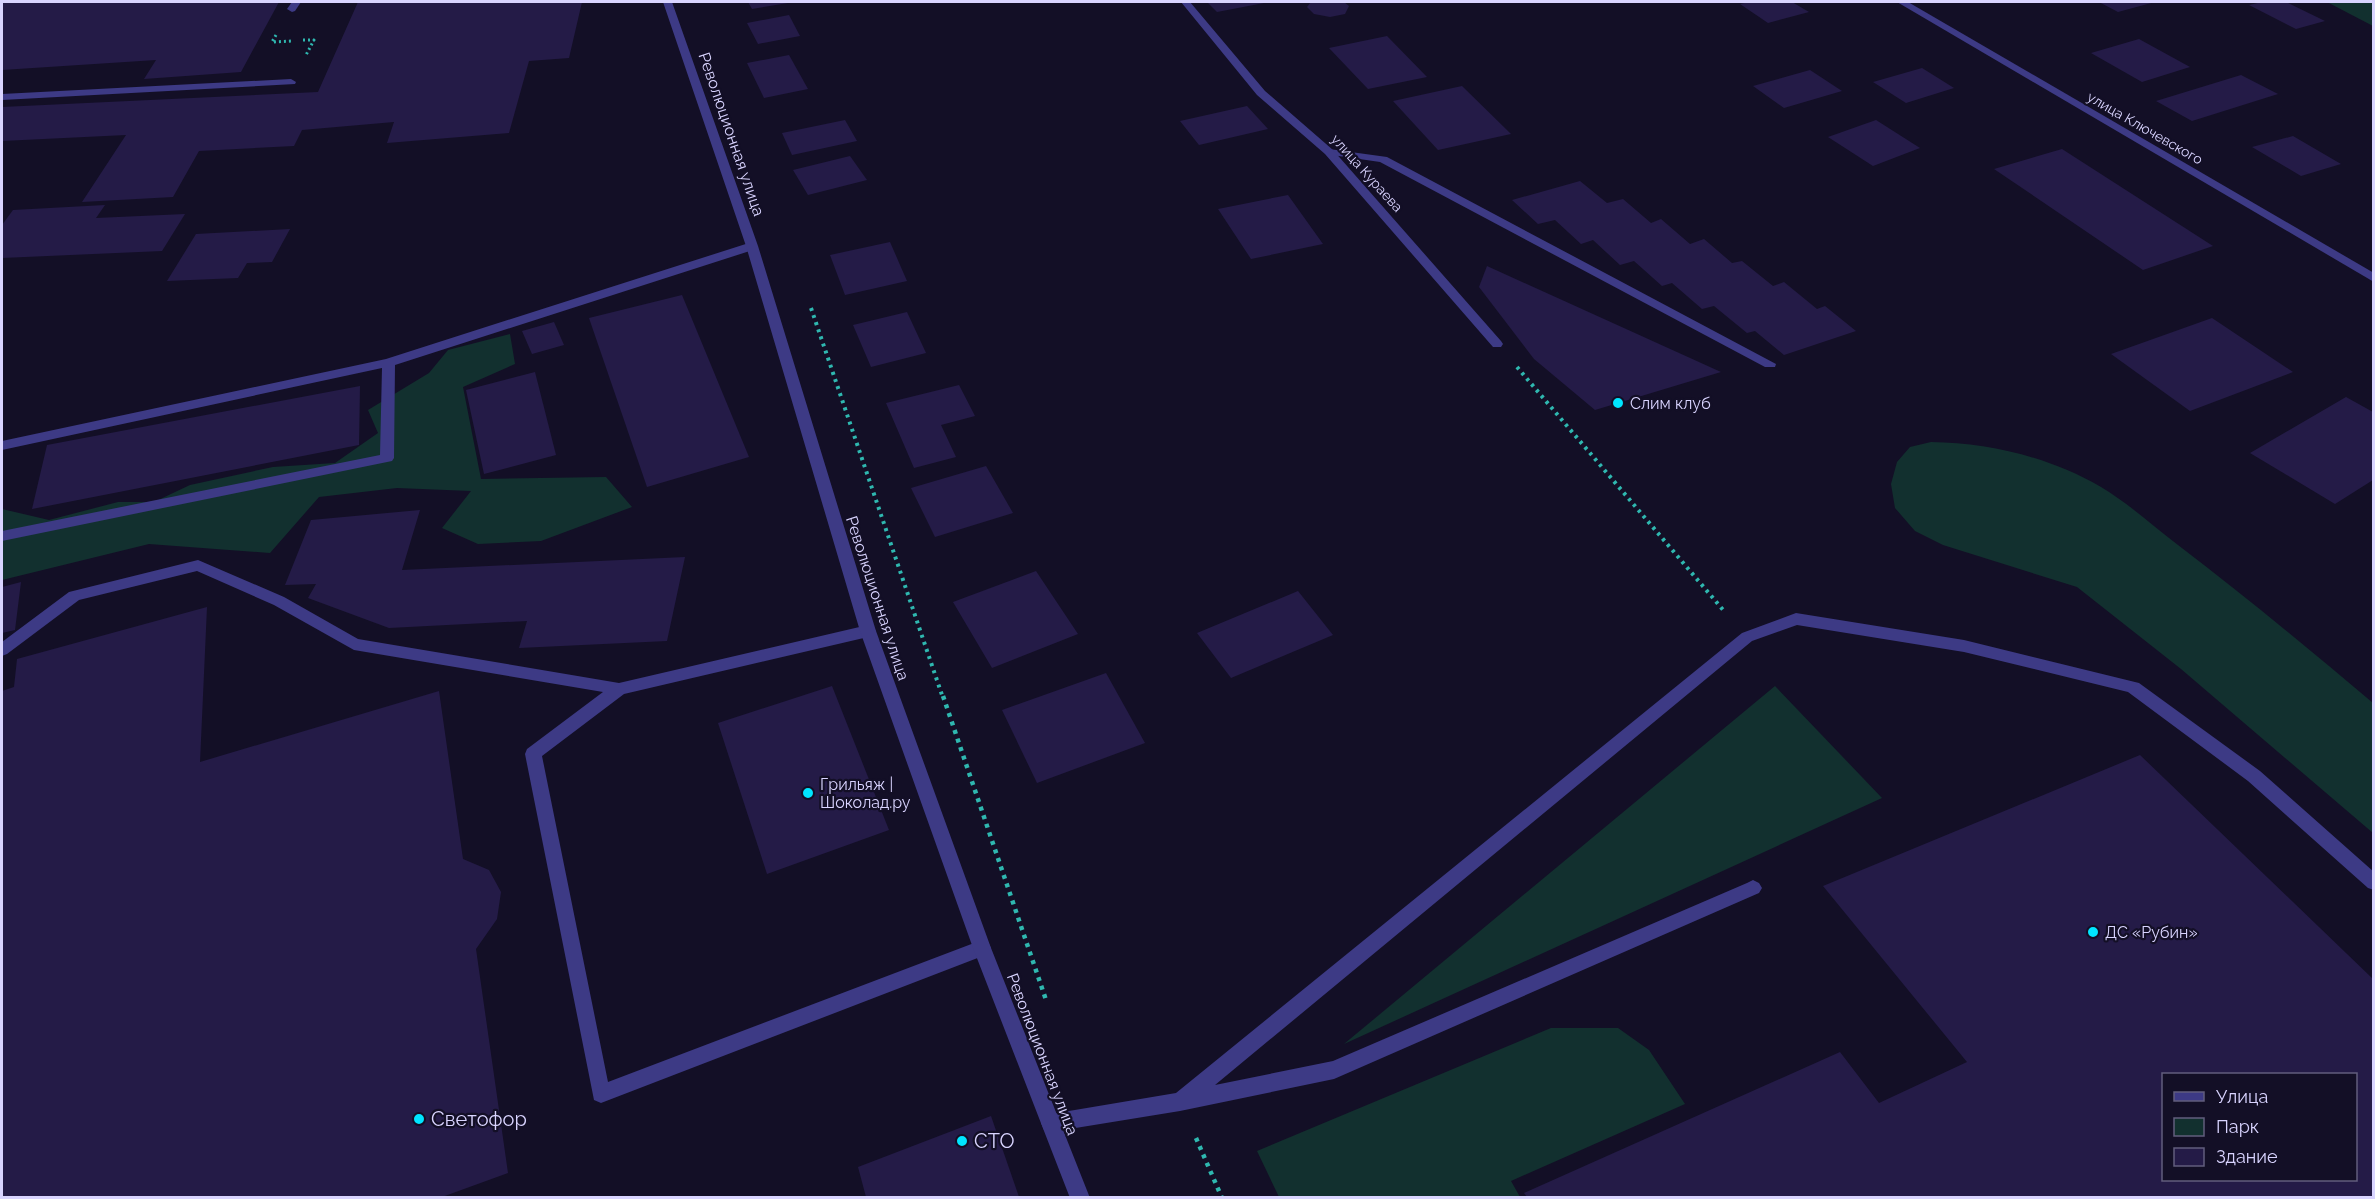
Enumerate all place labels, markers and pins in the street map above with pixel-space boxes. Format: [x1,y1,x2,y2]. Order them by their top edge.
place label: Слим клуб [1630,394,1711,413]
marker: Слим клуб [1611,396,1625,410]
place label: Грильяж | Шоколад.ру [820,775,911,812]
marker: Грильяж | Шоколад.ру [801,786,815,800]
place label: ДС «Рубин» [2105,923,2198,942]
marker: ДС «Рубин» [2086,925,2100,939]
place label: Светофор [431,1107,527,1131]
marker: Светофор [412,1112,426,1126]
place label: СТО [974,1129,1014,1153]
marker: СТО [955,1134,969,1148]

